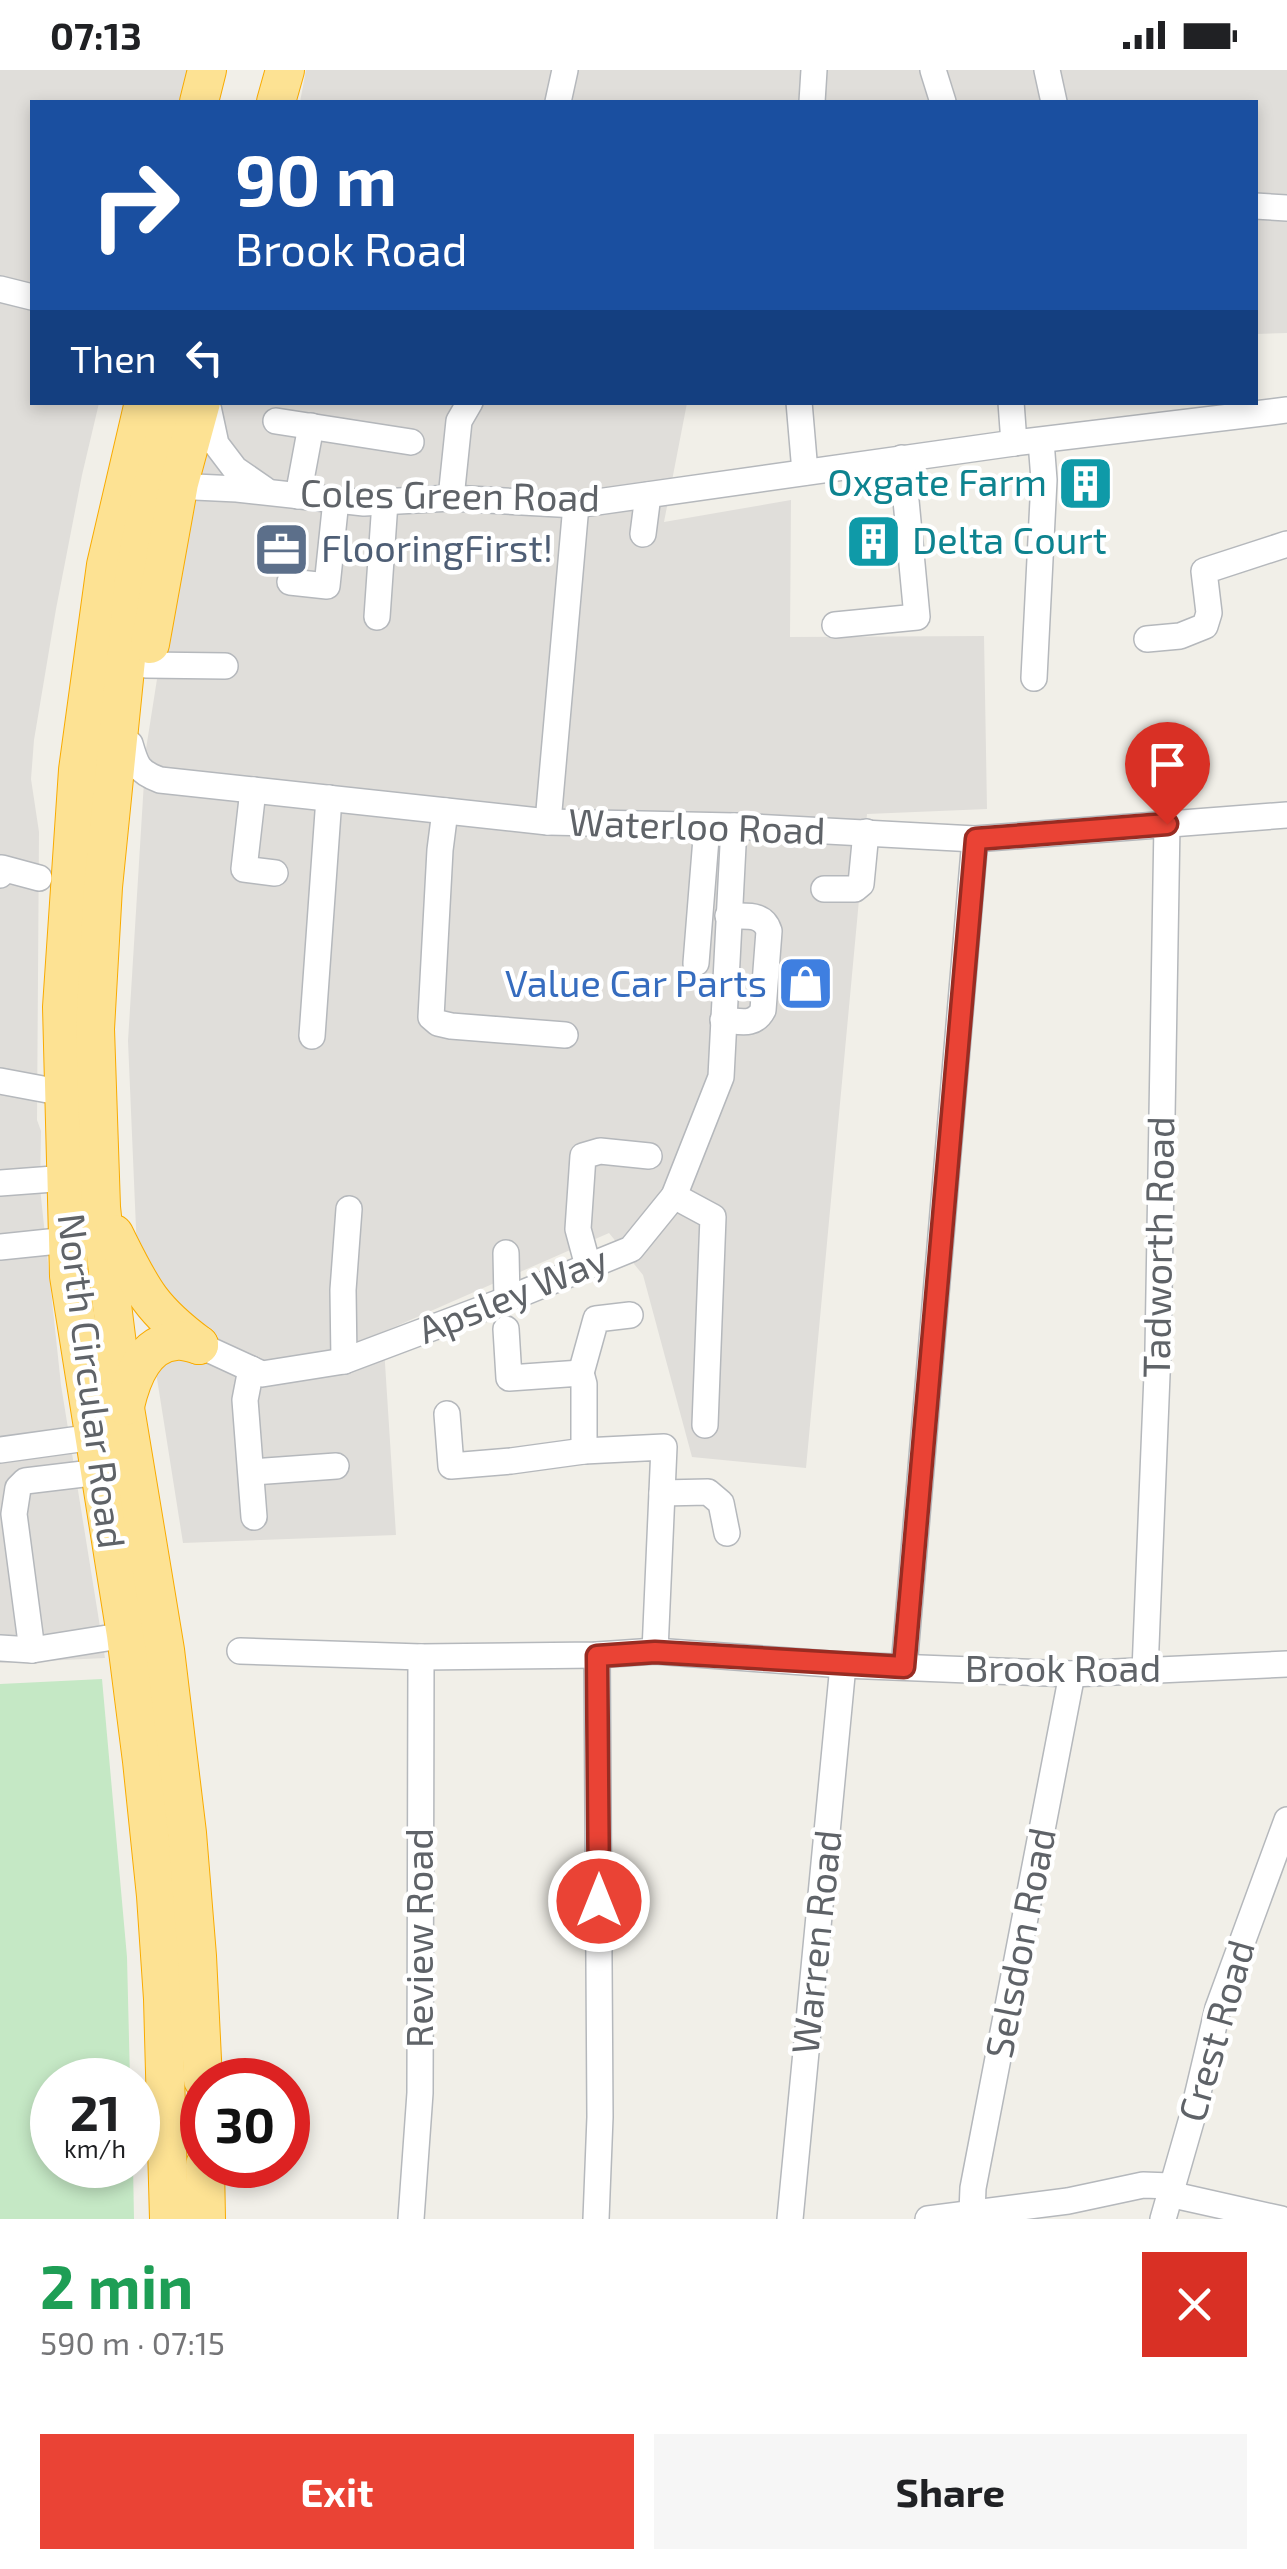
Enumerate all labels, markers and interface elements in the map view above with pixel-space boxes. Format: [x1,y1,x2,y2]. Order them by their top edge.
text: 07:13 [50,12,142,58]
text: 90 m [235,136,397,220]
icon: right [70,140,200,270]
text: Brook Road [235,221,468,275]
icon: left [177,330,232,385]
text: Then [70,335,157,381]
building icon: Oxgate Farm [1056,453,1116,513]
place label: Oxgate Farm [827,458,1047,504]
street label: Coles Green Road [300,468,601,520]
building icon: Delta Court [843,511,903,571]
place label: Delta Court [912,516,1107,562]
office icon: FlooringFirst! [252,519,312,579]
place label: FlooringFirst! [321,524,553,570]
pin [1125,722,1210,825]
icon: arrive [1140,737,1195,792]
street label: Waterloo Road [568,798,826,852]
shop icon: Value Car Parts [776,954,836,1014]
place label: Value Car Parts [505,959,767,1005]
street label: Tadworth Road [1132,1116,1182,1378]
street label: North Circular Road [50,1211,136,1551]
street label: Apsley Way [411,1234,614,1352]
street label: Brook Road [965,1644,1161,1690]
street label: Selsdon Road [974,1824,1064,2062]
street label: Review Road [395,1828,441,2048]
street label: Warren Road [780,1828,850,2056]
position arrow [547,1849,651,1953]
street label: Crest Road [1167,1934,1263,2126]
speed limit sign: 30 [180,2058,310,2188]
text: 21 [70,2081,120,2141]
text: km/h [64,2133,126,2163]
text: 2 min [40,2249,193,2321]
button: close [1142,2252,1247,2357]
text: 590 m · 07:15 [40,2323,225,2361]
button: Exit [40,2434,634,2549]
button: Share [654,2434,1247,2549]

